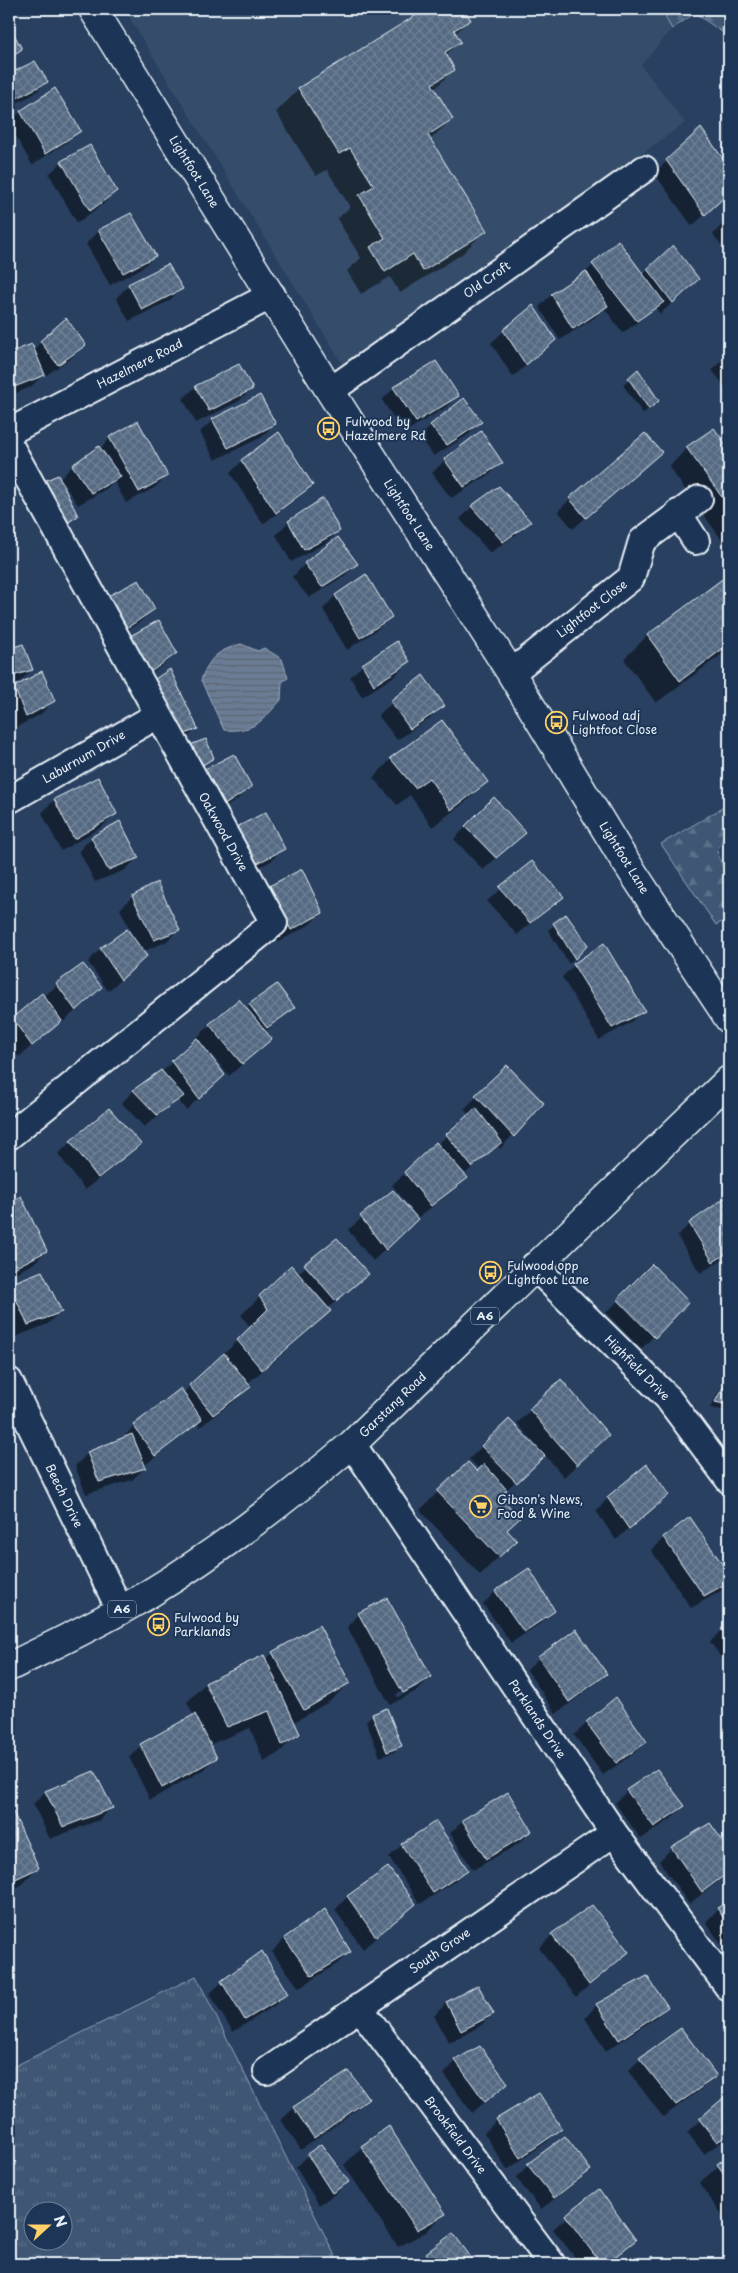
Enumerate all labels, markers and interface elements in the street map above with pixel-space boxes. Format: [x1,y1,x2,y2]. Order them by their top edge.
street label: Lightfoot Lane [165,132,224,211]
street label: Old Croft [459,256,514,302]
street label: Hazelmere Road [93,334,186,393]
place label: Fulwood by Hazelmere Rd [345,412,426,444]
bus stop icon: Fulwood by Hazelmere Rd [317,417,341,441]
street label: Lightfoot Lane [380,475,440,554]
street label: Lightfoot Close [552,575,630,641]
place label: Fulwood adj Lightfoot Close [572,706,657,738]
bus stop icon: Fulwood adj Lightfoot Close [544,711,568,735]
street label: Laburnum Drive [39,725,128,787]
street label: Oakwood Drive [195,789,253,874]
street label: Lightfoot Lane [595,818,654,897]
place label: Fulwood opp Lightfoot Lane [507,1256,590,1288]
bus stop icon: Fulwood opp Lightfoot Lane [479,1261,503,1285]
road number: A6 [471,1308,499,1324]
street label: Highfield Drive [601,1330,675,1404]
street label: Garstang Road [355,1367,430,1441]
street label: Beech Drive [42,1461,88,1530]
place label: Gibson's News, Food & Wine [497,1490,583,1522]
supermarket icon: Gibson's News, Food & Wine [469,1495,493,1519]
road number: A6 [108,1600,136,1618]
place label: Fulwood by Parklands [174,1608,239,1640]
bus stop icon: Fulwood by Parklands [146,1613,170,1637]
street label: Parklands Drive [505,1675,571,1762]
street label: South Grove [405,1923,474,1977]
street label: Brookfield Drive [420,2092,491,2177]
north arrow [22,2200,72,2250]
text: N [49,2212,72,2230]

